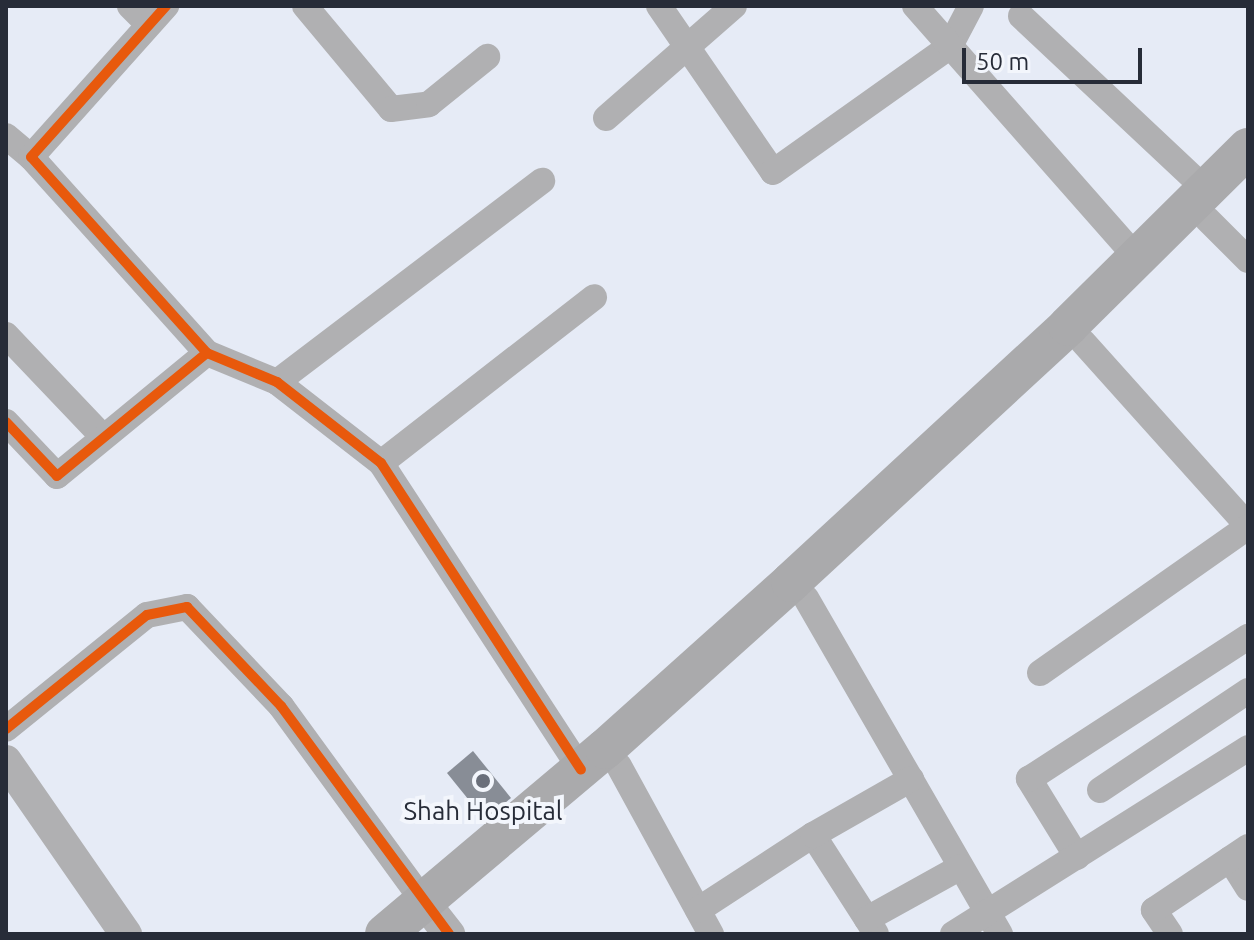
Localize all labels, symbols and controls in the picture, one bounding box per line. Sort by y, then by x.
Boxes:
scale bar [966,32,1146,82]
text: 50 m [976,48,1029,75]
marker: Shah Hospital [472,770,494,792]
place label: Shah Hospital [403,795,563,827]

